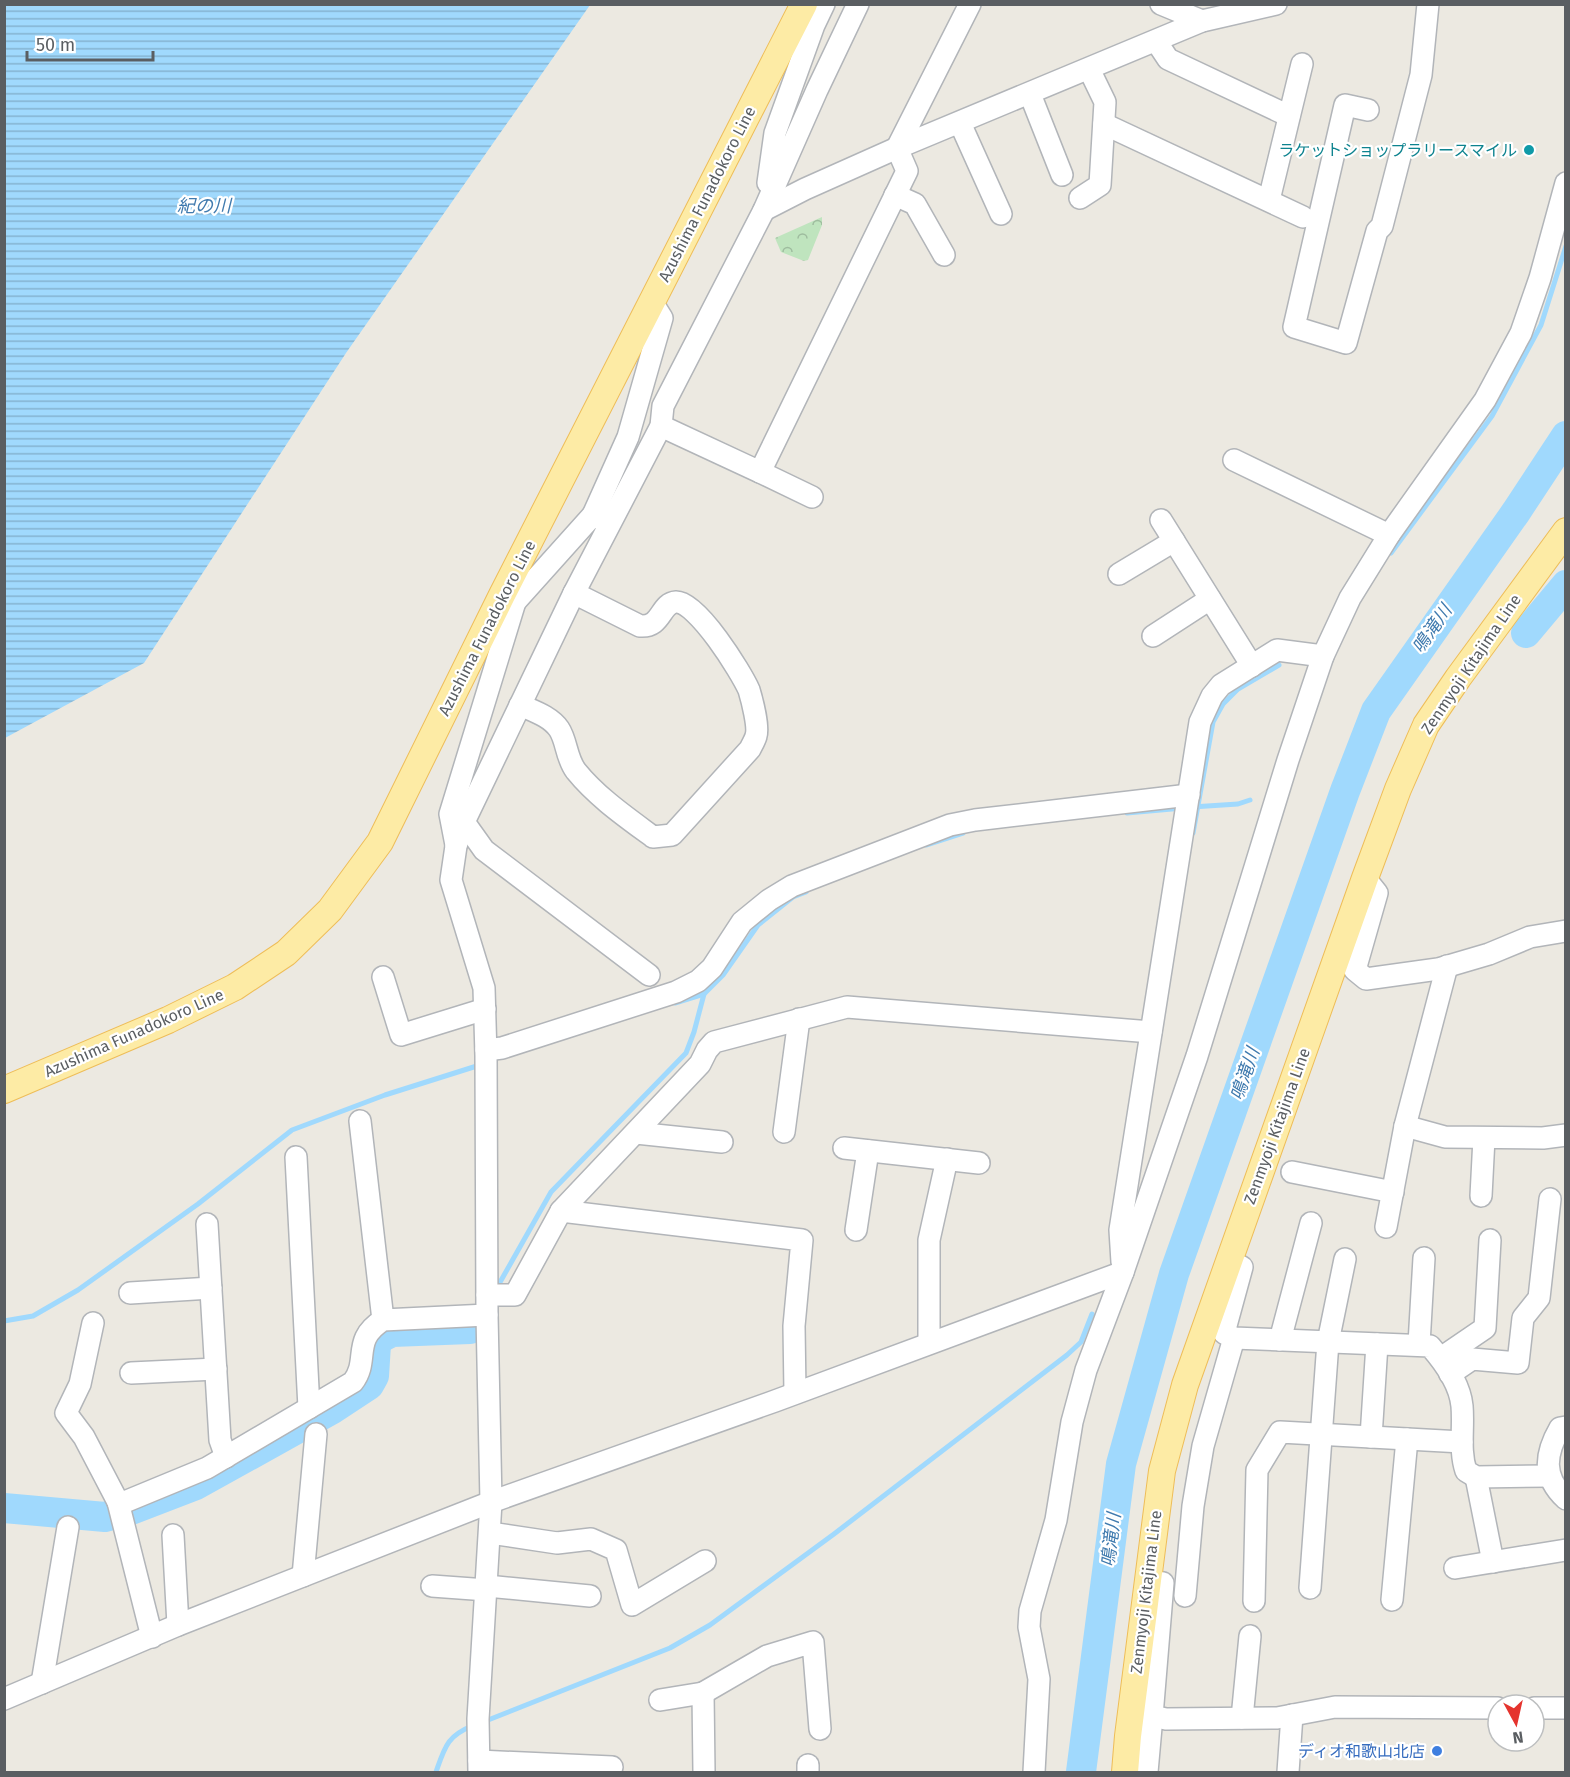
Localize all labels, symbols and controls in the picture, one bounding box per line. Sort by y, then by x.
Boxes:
scale bar [27,24,153,62]
text: 50 m [36,34,75,56]
street label: Azushima Funadokoro Line [654,103,760,285]
place label: ラケットショップラリースマイル [1278,141,1517,160]
marker: ラケットショップラリースマイル [1522,143,1536,157]
water label: 紀の川 [177,195,233,217]
street label: Azushima Funadokoro Line [434,537,540,719]
street label: Zenmyoji Kitajima Line [1417,591,1525,737]
water label: 鳴滝川 [1408,599,1458,657]
street label: Azushima Funadokoro Line [41,985,227,1081]
water label: 鳴滝川 [1226,1043,1265,1103]
street label: Zenmyoji Kitajima Line [1240,1045,1314,1207]
street label: Zenmyoji Kitajima Line [1127,1509,1165,1675]
water label: 鳴滝川 [1097,1510,1125,1568]
north arrow [1486,1693,1546,1753]
text: N [1511,1727,1525,1748]
place label: ディオ和歌山北店 [1298,1742,1425,1761]
marker: ディオ和歌山北店 [1430,1744,1444,1758]

